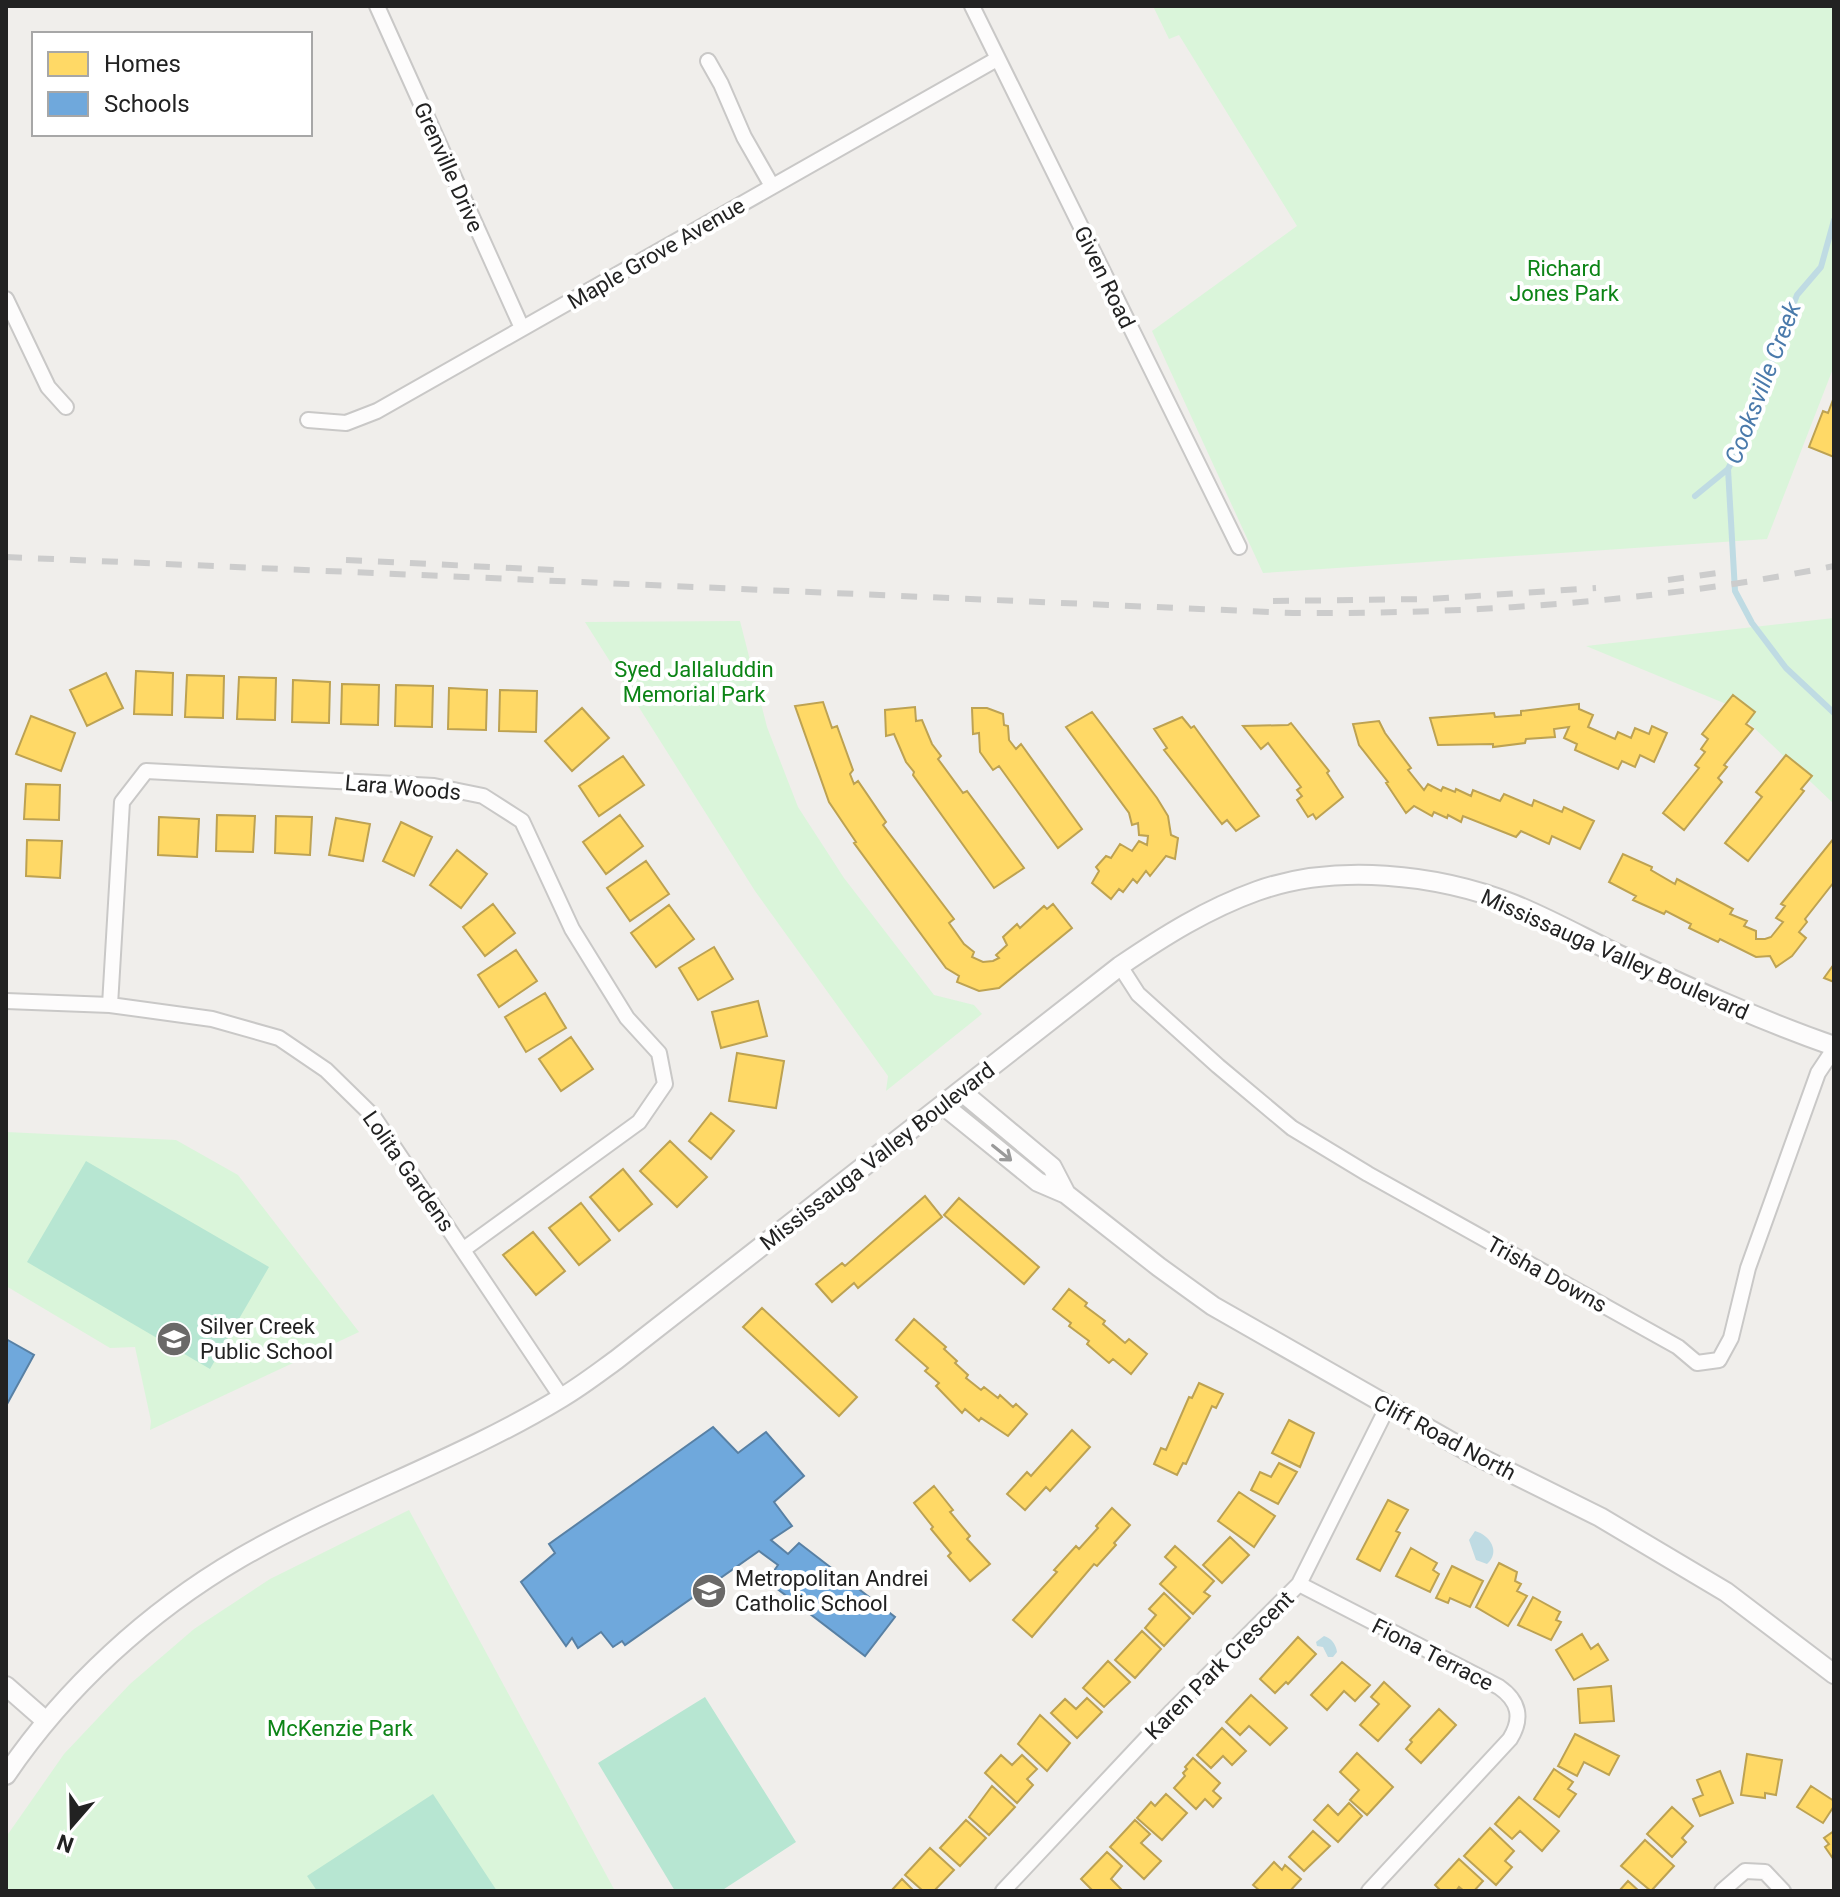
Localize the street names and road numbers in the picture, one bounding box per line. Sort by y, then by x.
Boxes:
street label: Grenville Drive [409,98,488,236]
street label: Maple Grove Avenue [563,193,749,314]
street label: Given Road [1069,222,1140,332]
street label: Lara Woods [344,770,462,805]
street label: Mississauga Valley Boulevard [1477,884,1752,1025]
street label: Mississauga Valley Boulevard [755,1057,999,1256]
street label: Lolita Gardens [358,1106,459,1236]
street label: Trisha Downs [1483,1231,1611,1318]
street label: Cliff Road North [1369,1389,1520,1485]
street label: Karen Park Crescent [1140,1586,1299,1745]
street label: Fiona Terrace [1368,1613,1498,1696]

